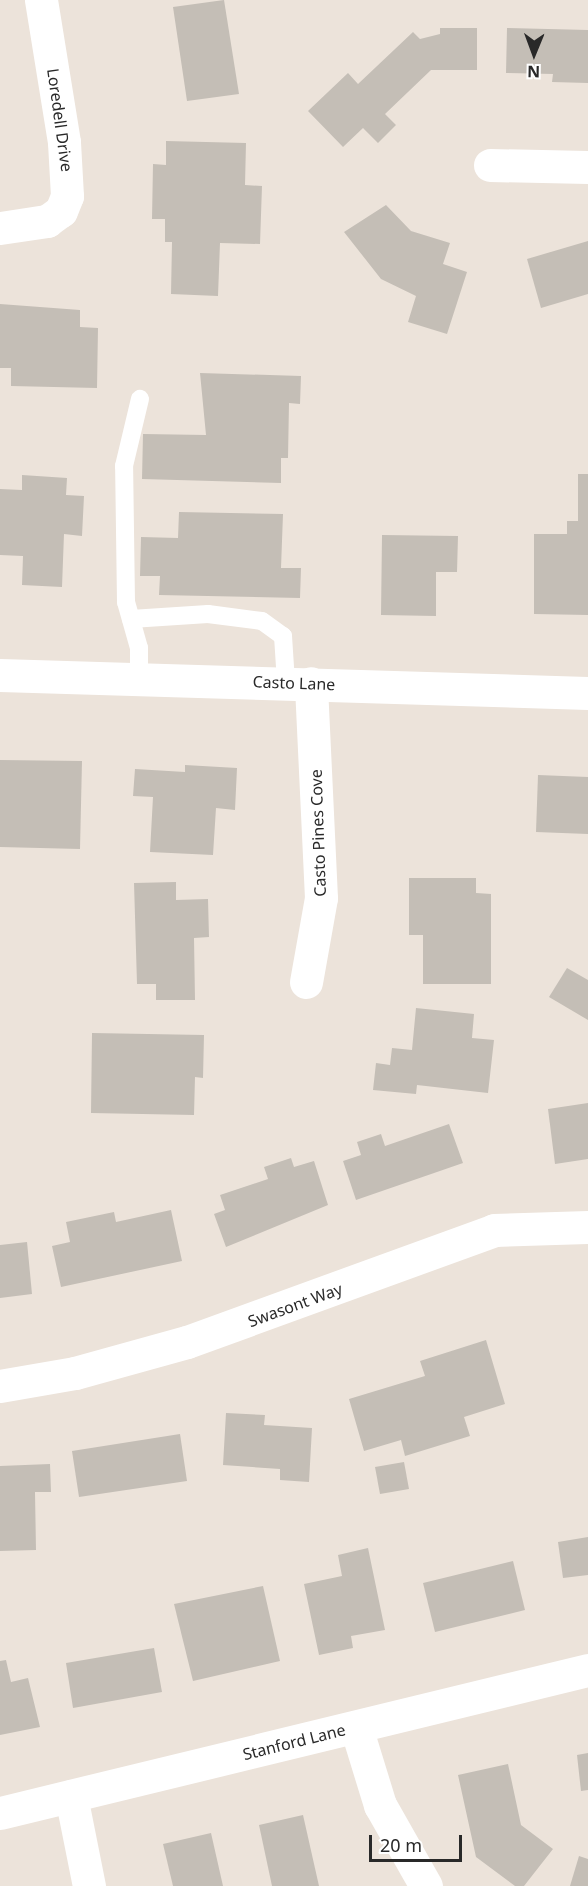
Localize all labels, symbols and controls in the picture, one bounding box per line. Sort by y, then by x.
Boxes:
north arrow [504,24,564,84]
text: N [527,61,540,83]
street label: Loredell Drive [43,67,77,173]
street label: Casto Lane [252,672,336,694]
street label: Casto Pines Cove [306,769,330,897]
street label: Swasont Way [245,1279,345,1331]
street label: Stanford Lane [241,1720,347,1764]
scale bar [372,1823,465,1861]
text: 20 m [380,1833,422,1857]

